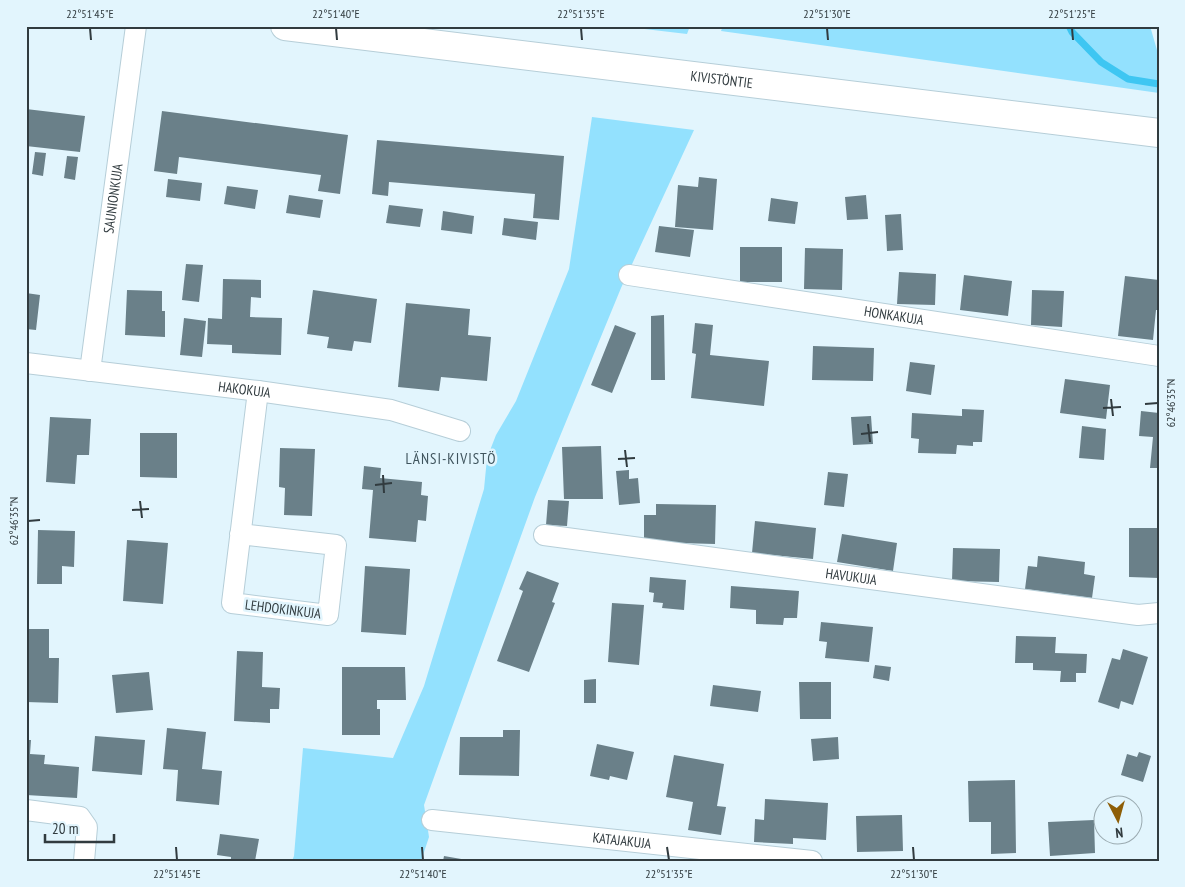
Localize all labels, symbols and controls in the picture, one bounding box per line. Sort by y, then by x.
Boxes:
text: 22°51'45"E [66,6,114,21]
text: 22°51'40"E [312,6,360,21]
text: 22°51'35"E [557,6,605,21]
text: 22°51'30"E [803,6,851,21]
text: 22°51'25"E [1048,6,1096,21]
street label: KIVISTÖNTIE [690,67,754,92]
street label: SAUNIONKUJA [99,162,127,234]
street label: HONKAKUJA [863,302,925,329]
street label: HAKOKUJA [217,377,272,402]
text: 62°46'35"N [1163,379,1178,427]
district label: LÄNSI-KIVISTÖ [406,449,496,468]
text: 62°46'35"N [6,497,21,545]
street label: HAVUKUJA [824,564,878,589]
street label: LEHDOKINKUJA [244,595,322,623]
north arrow [1092,794,1142,844]
scale bar [45,812,114,844]
text: 20 m [52,819,78,838]
text: N [1115,824,1124,842]
street label: KATAJAKUJA [592,828,652,853]
text: 22°51'45"E [153,866,201,881]
text: 22°51'40"E [399,866,447,881]
text: 22°51'35"E [645,866,693,881]
text: 22°51'30"E [890,866,938,881]

